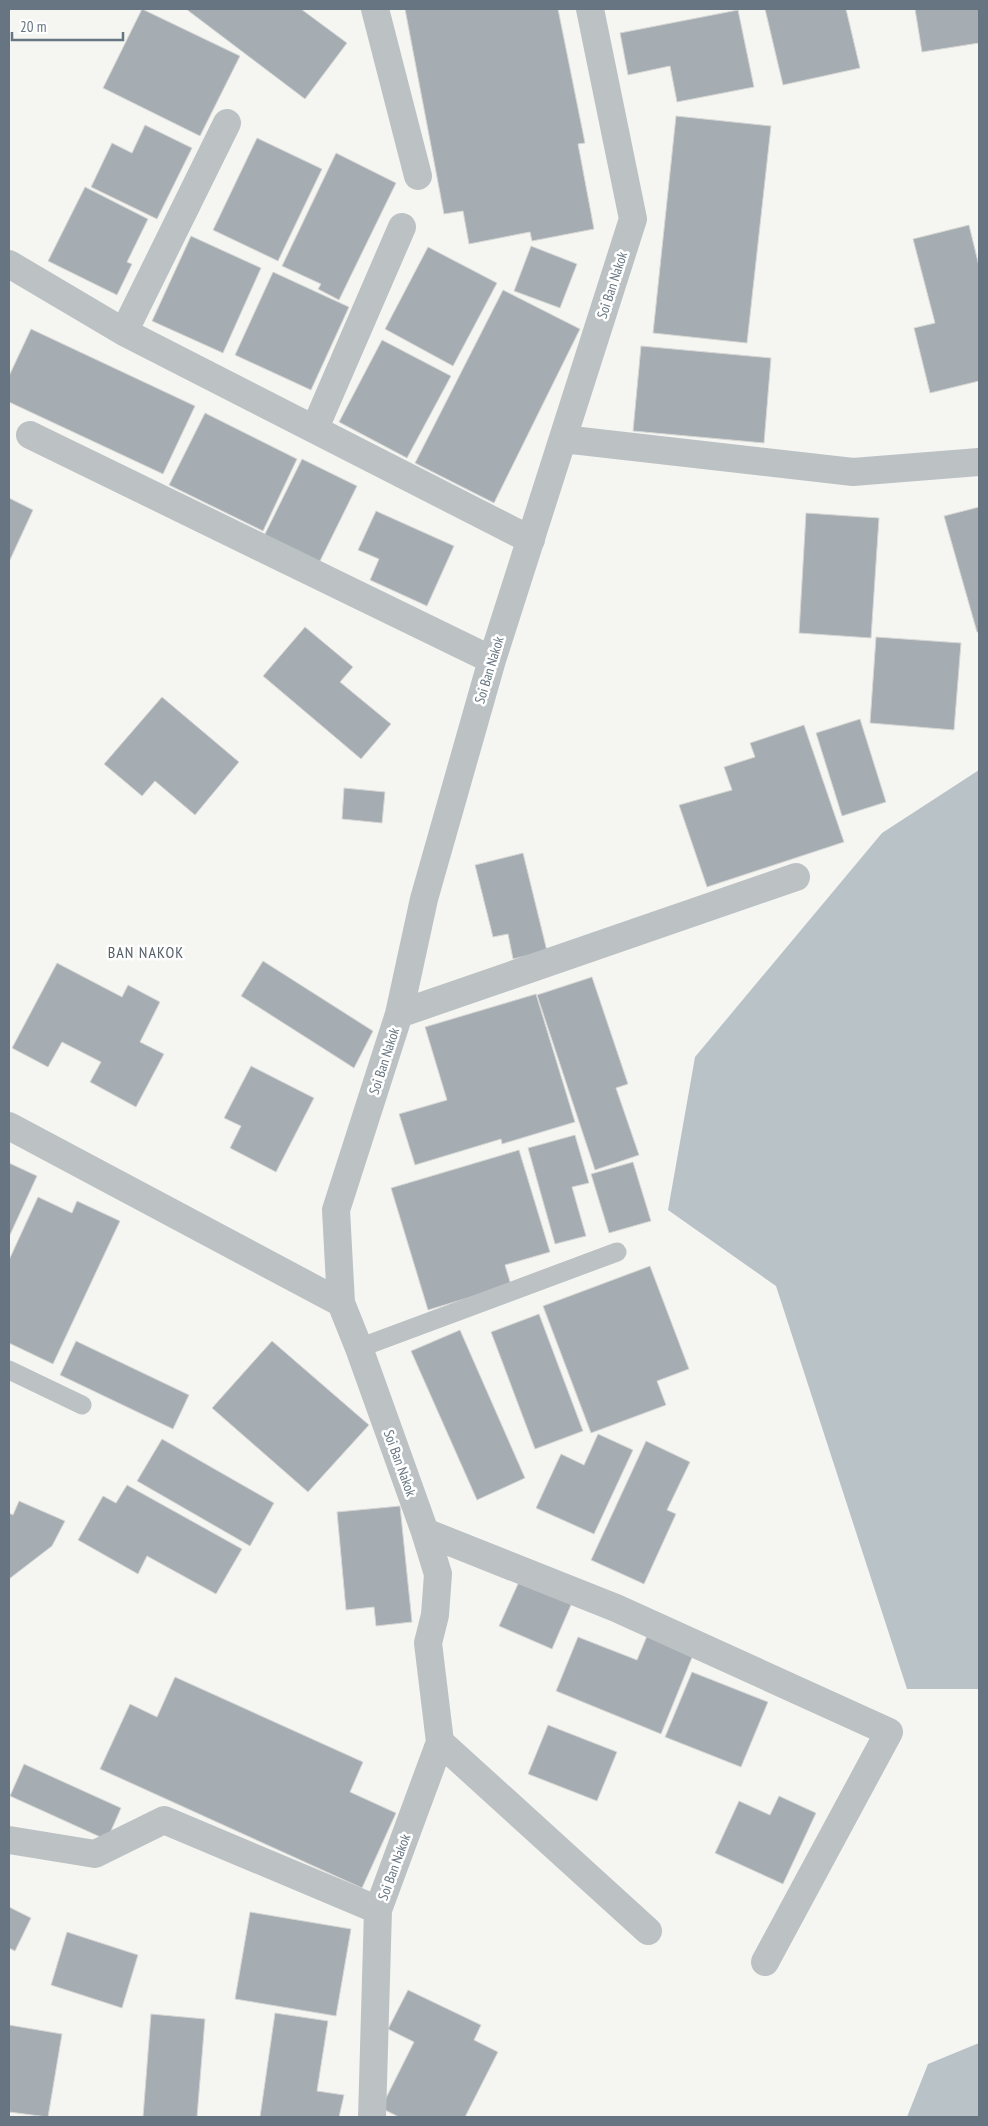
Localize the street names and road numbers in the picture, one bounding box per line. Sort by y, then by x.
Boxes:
street label: Soi Ban Nakok [593,249,631,321]
street label: Soi Ban Nakok [470,634,508,706]
street label: Soi Ban Nakok [365,1025,403,1097]
street label: Soi Ban Nakok [380,1427,420,1499]
street label: Soi Ban Nakok [374,1831,414,1903]

